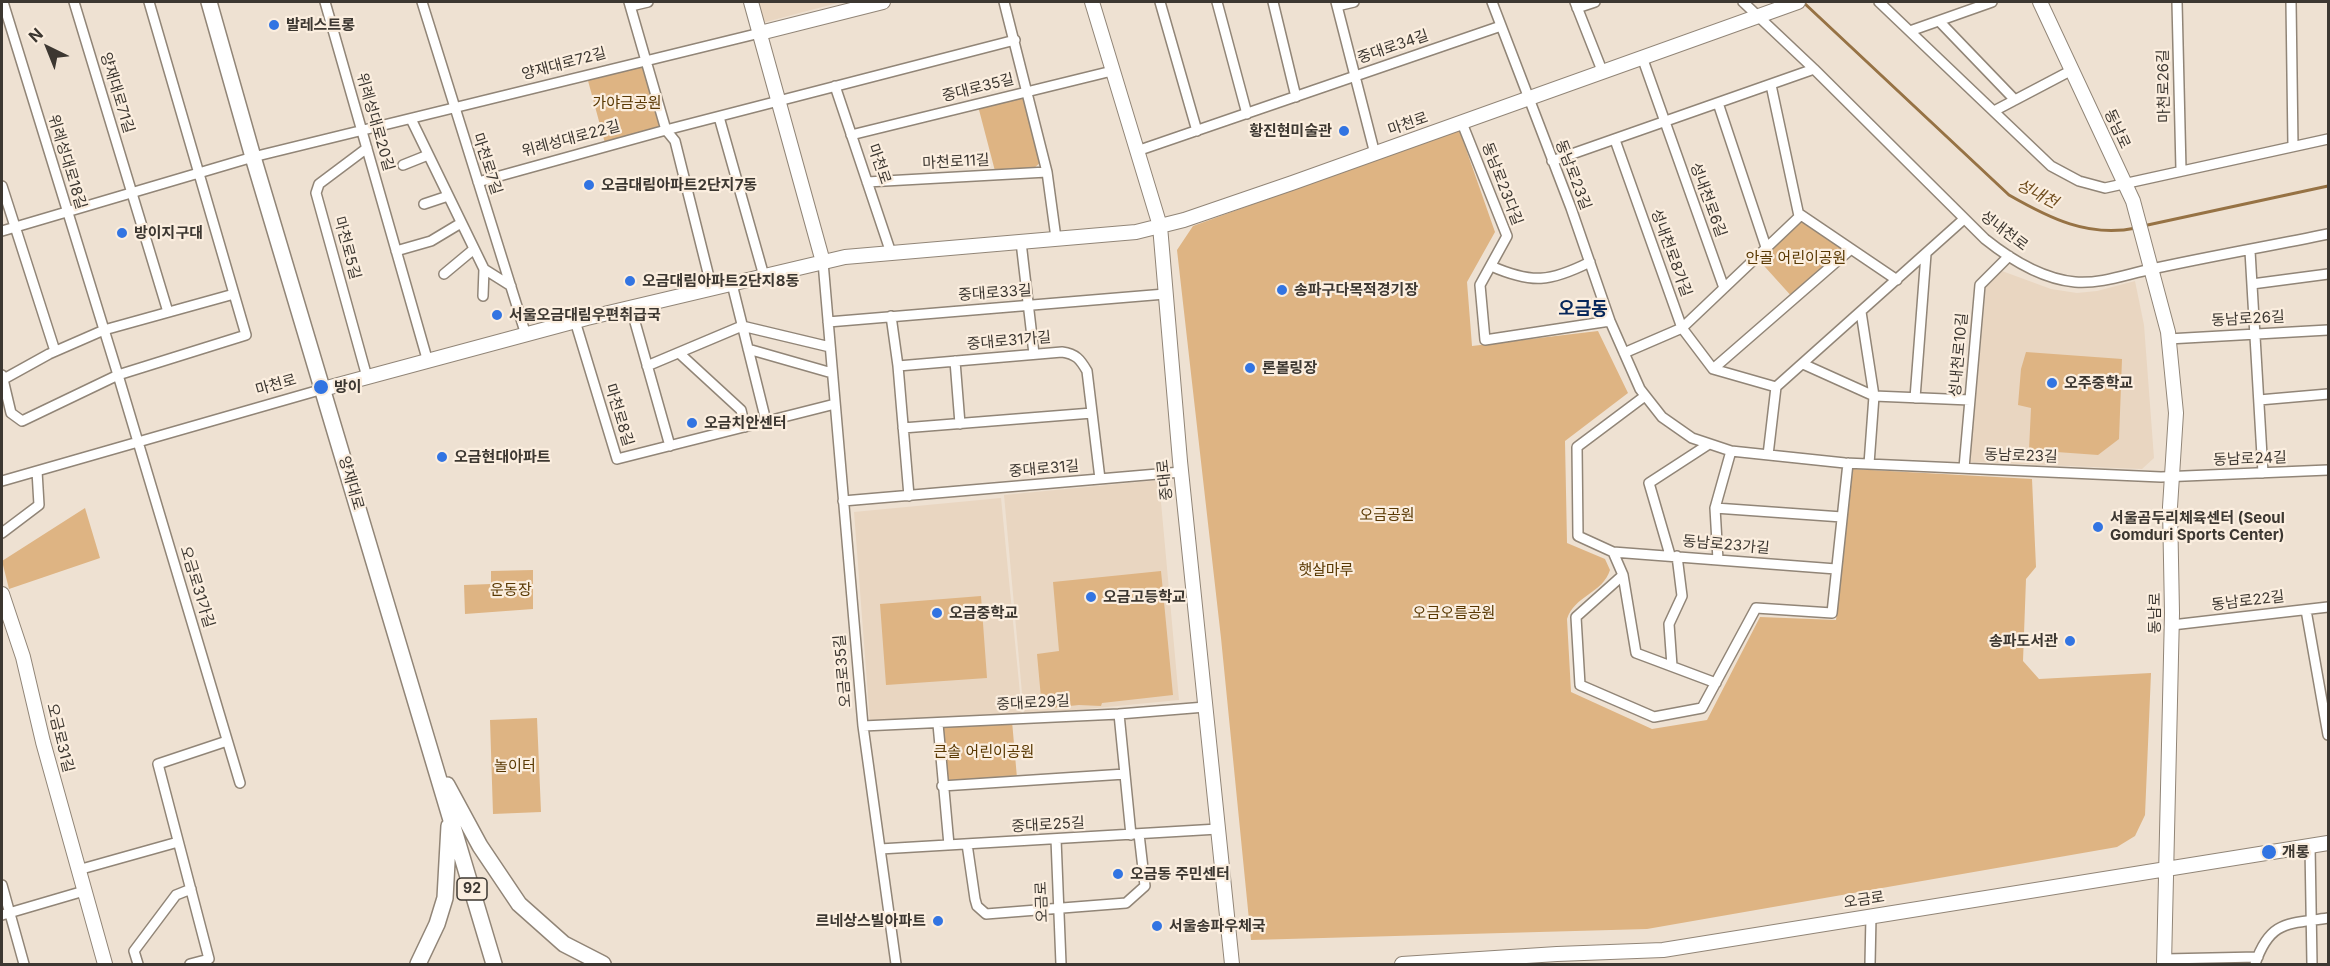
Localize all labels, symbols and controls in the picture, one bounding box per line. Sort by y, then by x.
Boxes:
place label: 발레스트롱 [286,16,355,34]
north arrow [18,18,78,78]
marker: 발레스트롱 [267,18,281,32]
text: N [24,23,47,46]
street label: 중대로34길 [1355,26,1431,68]
street label: 양재대로72길 [520,44,608,84]
street label: 마천로26길 [2154,49,2174,123]
street label: 양재대로71길 [96,50,138,136]
street label: 중대로35길 [940,70,1016,106]
street label: 위례성대로20길 [352,71,398,173]
park label: 가야금공원 [593,94,661,112]
street label: 동남로 [2100,106,2134,152]
street label: 마천로 [1385,109,1431,139]
street label: 위례성대로18길 [44,112,90,212]
street label: 위례성대로22길 [520,117,622,161]
place label: 황진현미술관 [1249,122,1332,140]
marker: 황진현미술관 [1337,124,1351,138]
street label: 마천로7길 [469,131,505,197]
street label: 동남로23길 [1551,137,1595,213]
street label: 동남로23다길 [1478,140,1526,228]
street label: 마천로 [864,141,894,187]
street label: 마천로11길 [922,151,990,173]
street label: 성내천로6길 [1686,160,1730,240]
water label: 성내천 [2013,175,2061,213]
place label: 오금대림아파트2단지7동 [601,176,757,194]
marker: 오금대림아파트2단지7동 [582,178,596,192]
street label: 성내천로8가길 [1647,207,1695,299]
street label: 성내천로 [1977,207,2031,255]
street label: 마천로5길 [330,215,364,281]
place label: 방이지구대 [134,224,203,242]
marker: 방이지구대 [115,226,129,240]
park label: 안골 어린이공원 [1746,249,1846,267]
place label: 오금대림아파트2단지8동 [642,272,799,290]
marker: 오금대림아파트2단지8동 [623,274,637,288]
street label: 중대로33길 [958,281,1032,305]
place label: 송파구다목적경기장 [1294,281,1418,299]
marker: 송파구다목적경기장 [1275,283,1289,297]
district label: 오금동 [1558,299,1608,321]
place label: 서울오금대림우편취급국 [509,306,661,324]
marker: 서울오금대림우편취급국 [490,308,504,322]
street label: 동남로26길 [2211,308,2285,330]
street label: 성내천로10길 [1946,312,1972,398]
street label: 중대로31가길 [966,328,1052,354]
place label: 론볼링장 [1262,359,1317,377]
marker: 론볼링장 [1243,361,1257,375]
street label: 마천로 [254,371,298,399]
place label: 오주중학교 [2064,374,2133,392]
marker: 오주중학교 [2045,376,2059,390]
marker: 방이 [312,378,330,396]
place label: 방이 [334,378,362,396]
street label: 마천로8길 [601,382,637,448]
place label: 오금치안센터 [704,414,787,432]
marker: 오금치안센터 [685,416,699,430]
street label: 동남로23길 [1984,446,2058,466]
place label: 오금현대아파트 [454,448,551,466]
street label: 동남로24길 [2213,449,2287,469]
marker: 오금현대아파트 [435,450,449,464]
street label: 양재대로 [335,454,367,512]
street label: 중대로31길 [1008,457,1080,481]
street label: 중대로 [1154,458,1176,502]
park label: 오금공원 [1359,506,1415,524]
place label: 서울곰두리체육센터 (Seoul Gomduri Sports Center) [2110,509,2285,544]
marker: 서울곰두리체육센터 (Seoul Gomduri Sports Center) [2091,520,2105,534]
street label: 동남로23가길 [1682,532,1770,558]
street label: 오금로31가길 [176,544,218,630]
park label: 햇살마루 [1298,561,1354,579]
park label: 운동장 [490,581,532,599]
place label: 오금고등학교 [1103,588,1186,606]
street label: 동남로22길 [2210,588,2286,614]
marker: 오금고등학교 [1084,590,1098,604]
street label: 동남로 [2146,592,2164,634]
place label: 오금중학교 [949,604,1018,622]
park label: 오금오름공원 [1413,604,1495,622]
marker: 오금중학교 [930,606,944,620]
place label: 송파도서관 [1989,632,2058,650]
street label: 오금로35길 [831,634,855,708]
marker: 송파도서관 [2063,634,2077,648]
street label: 중대로29길 [996,692,1070,714]
street label: 오금로31길 [43,702,77,774]
park label: 큰솔 어린이공원 [934,743,1034,761]
park label: 놀이터 [494,757,536,775]
street label: 중대로25길 [1011,814,1085,836]
marker: 개롱 [2260,843,2278,861]
place label: 개롱 [2282,843,2310,861]
place label: 오금동 주민센터 [1130,865,1230,883]
marker: 오금동 주민센터 [1111,867,1125,881]
road number: 92 [457,878,487,900]
street label: 오금로 [1032,881,1052,923]
street label: 오금로 [1842,888,1886,912]
place label: 르네상스빌아파트 [816,912,926,930]
marker: 르네상스빌아파트 [931,914,945,928]
place label: 서울송파우체국 [1169,917,1266,935]
marker: 서울송파우체국 [1150,919,1164,933]

